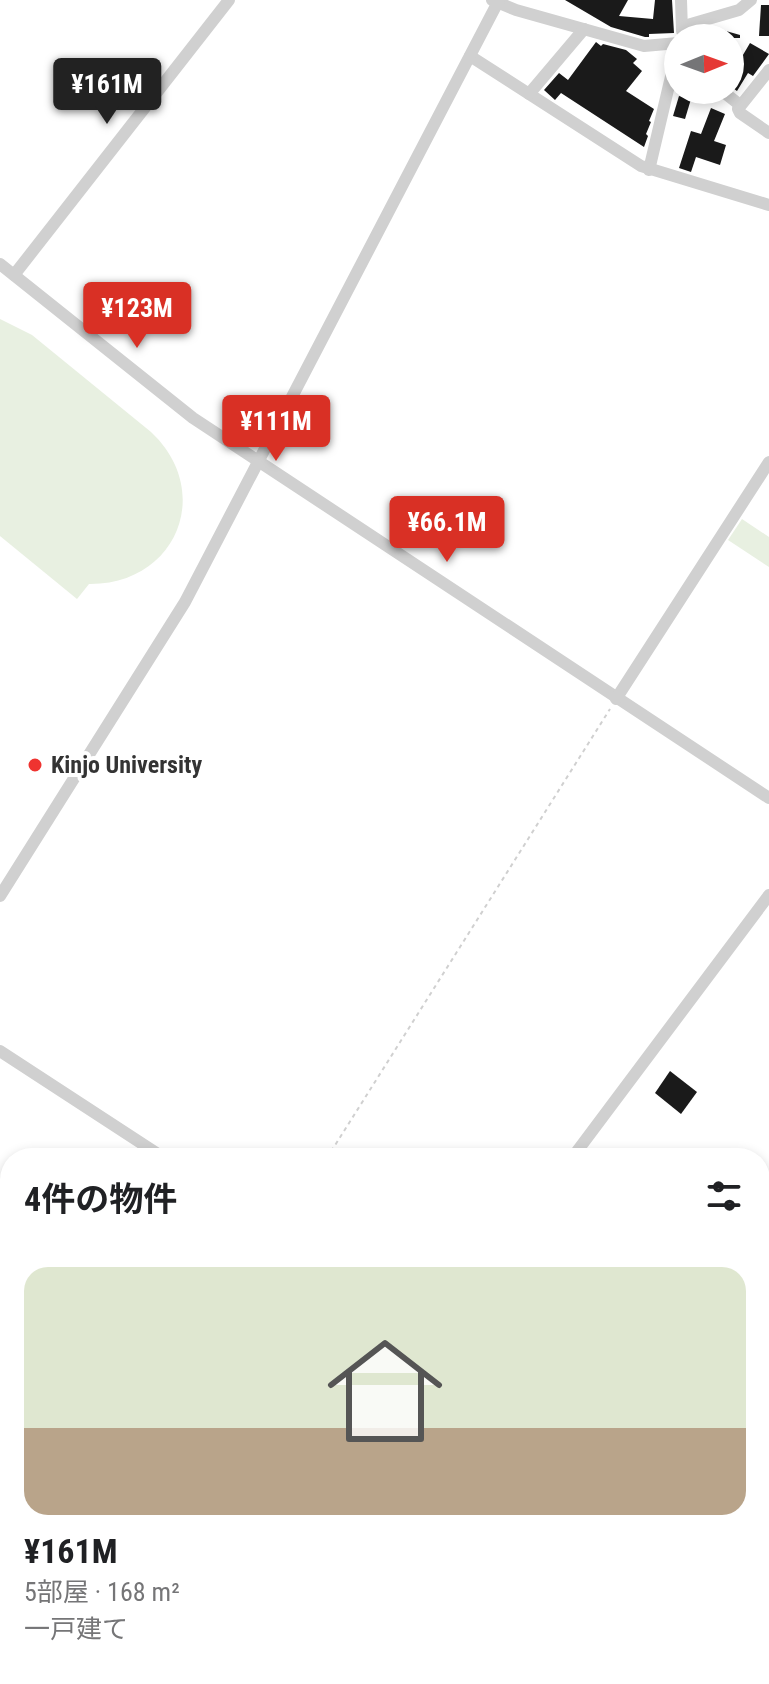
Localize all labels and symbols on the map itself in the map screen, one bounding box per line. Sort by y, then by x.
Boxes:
north arrow [664,24,744,104]
pin: ¥161M [51,58,163,126]
pin: ¥123M [81,282,193,350]
pin: ¥111M [220,395,332,463]
pin: ¥66.1M [382,496,512,564]
place label: Kinjo University [51,751,202,779]
marker: Kinjo University [26,756,44,774]

